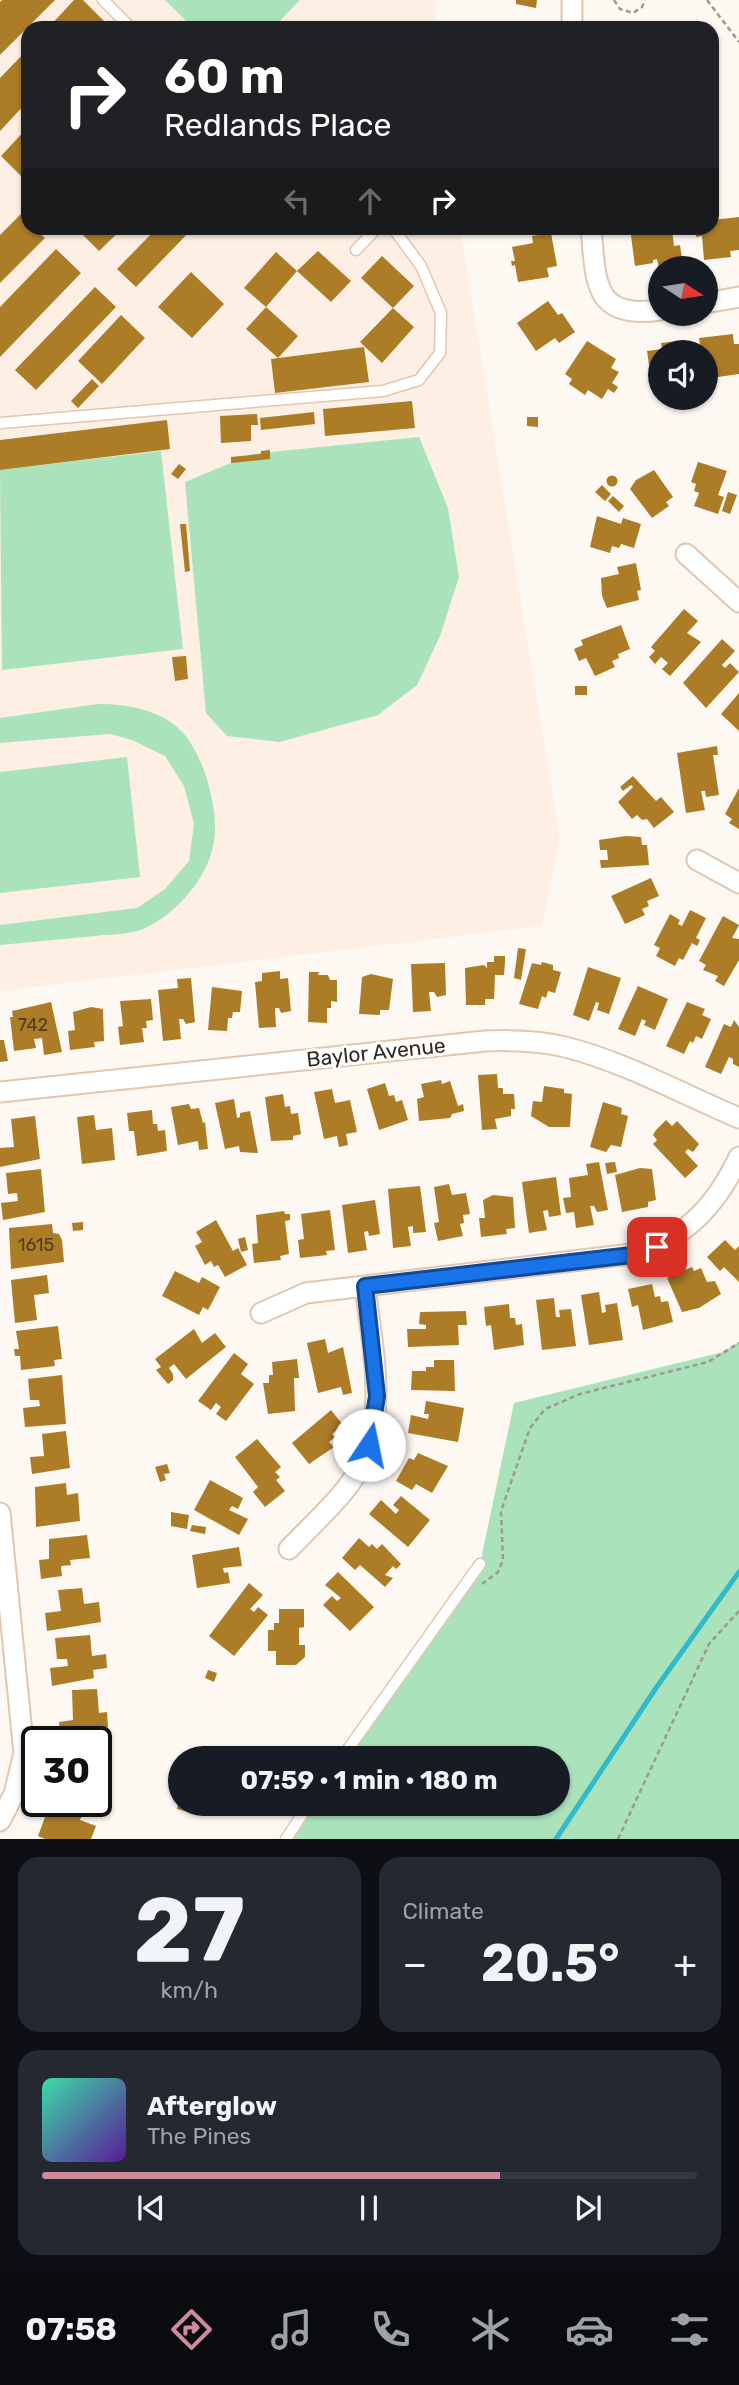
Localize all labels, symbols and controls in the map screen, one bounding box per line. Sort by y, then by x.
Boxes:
text: 60 m [164,47,285,105]
icon: right [49,49,140,140]
text: Redlands Place [164,106,391,144]
icon: left [278,182,316,220]
icon: ahead [351,182,389,220]
icon: right [424,182,462,220]
north arrow [648,256,718,326]
map controls [648,256,718,410]
button: sound [648,340,718,410]
house number: 742 [18,1014,48,1036]
street label: Baylor Avenue [305,1032,447,1072]
pin [627,1217,687,1277]
icon: arrive [638,1228,676,1266]
house number: 1615 [18,1234,54,1256]
position arrow [332,1408,406,1482]
speed limit sign: 30 [21,1726,112,1817]
text: 07:59 · 1 min · 180 m [241,1765,497,1796]
text: 27 [134,1876,245,1984]
text: Climate [403,1897,484,1925]
text: 20.5° [481,1932,620,1994]
text: − [403,1941,427,1987]
text: + [673,1941,697,1987]
text: km/h [161,1976,218,2004]
text: Afterglow [147,2091,277,2122]
text: The Pines [147,2122,251,2150]
icon: previous [132,2189,170,2227]
icon: pause [350,2189,388,2227]
icon: next [569,2189,607,2227]
icon: directions [167,2305,216,2354]
icon: music [267,2305,316,2354]
icon: phone [366,2305,415,2354]
icon: climate [466,2305,515,2354]
icon: car [565,2305,614,2354]
icon: filters [665,2305,714,2354]
text: 07:58 [25,2310,117,2348]

